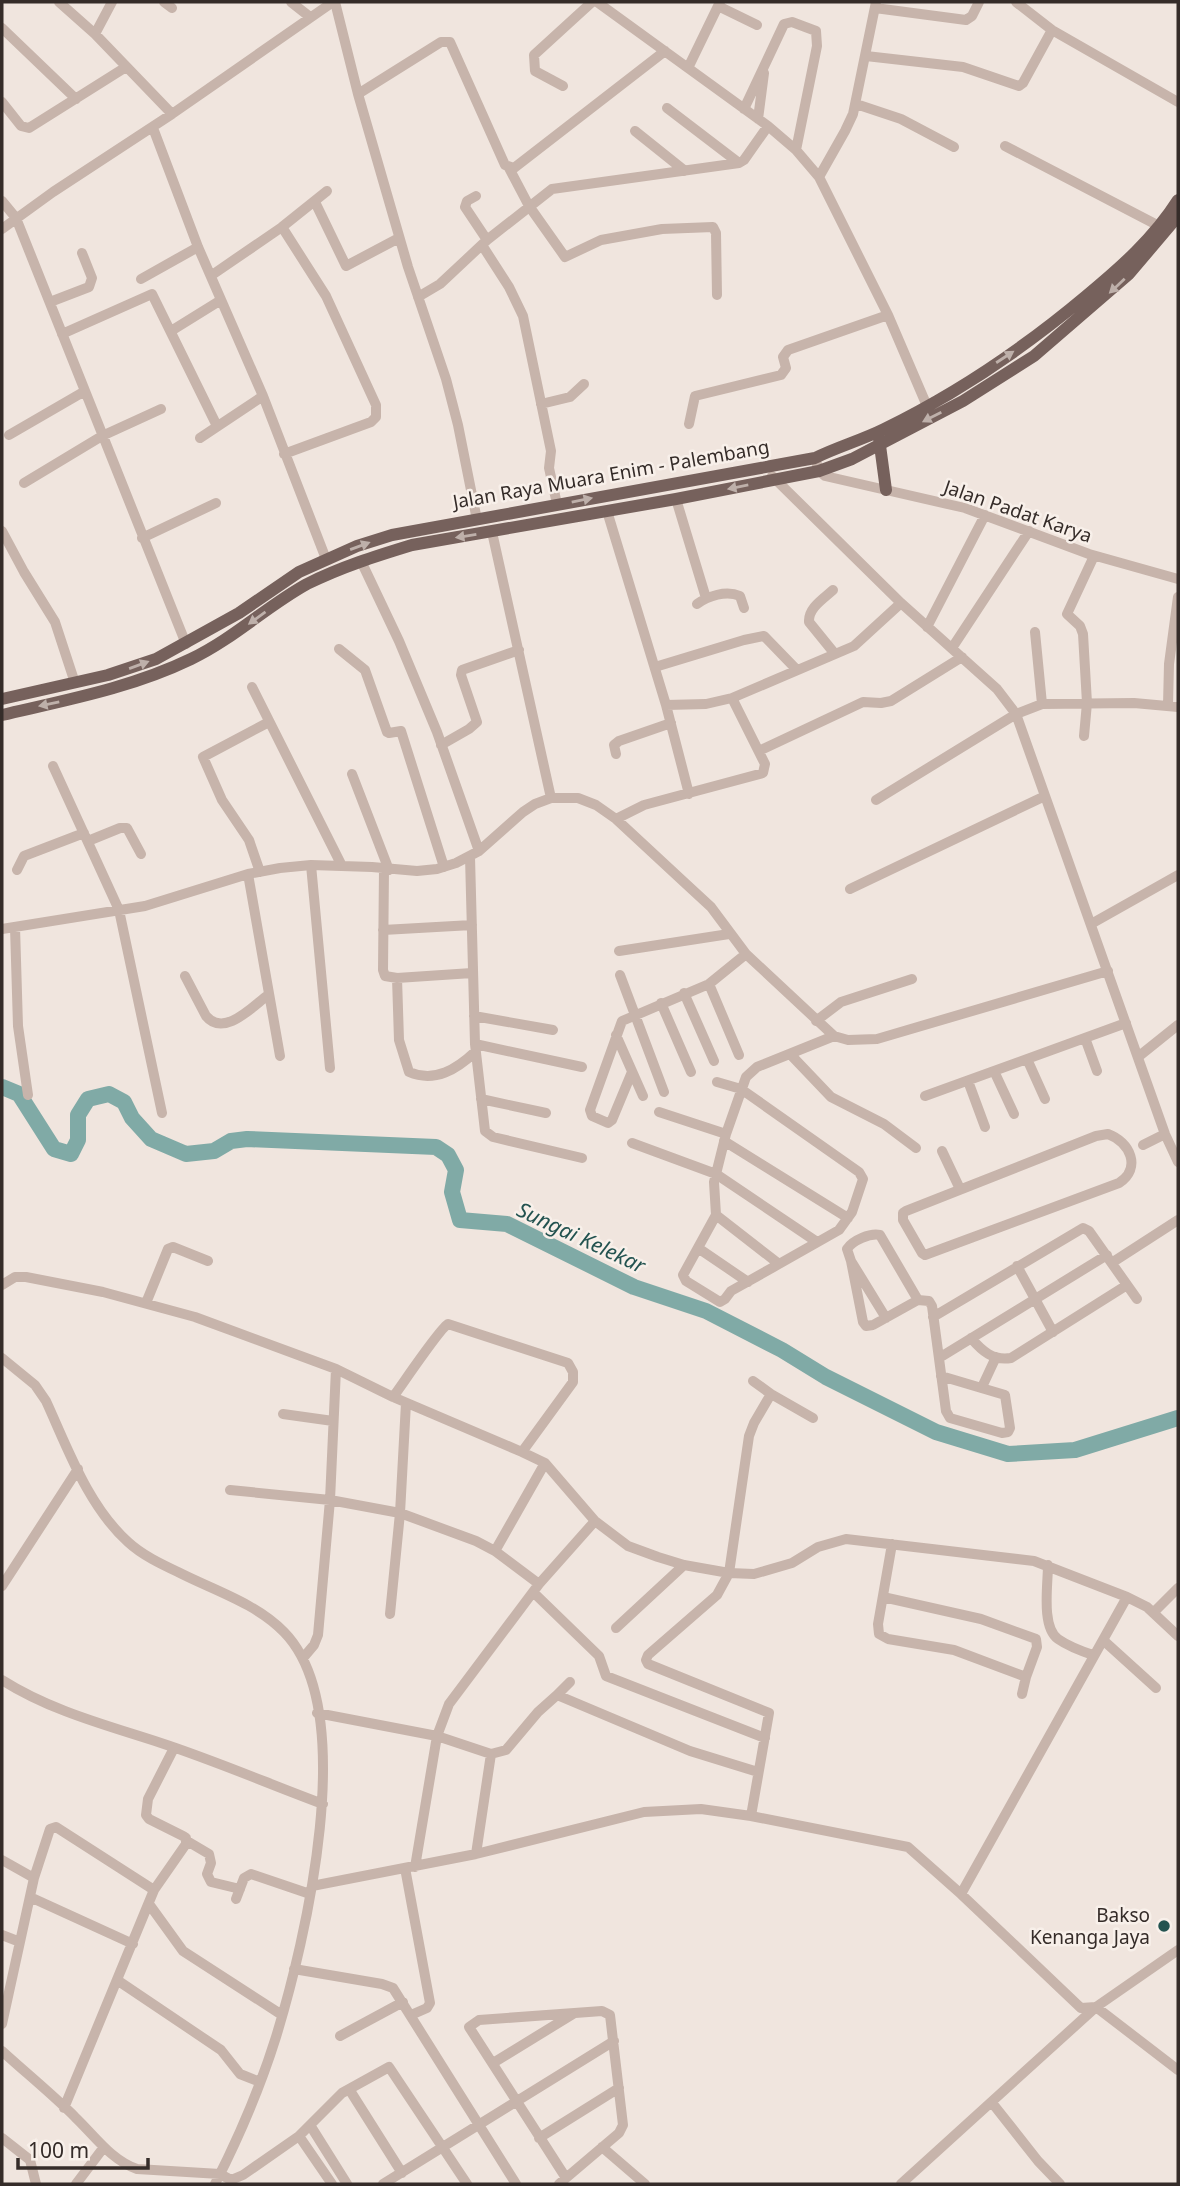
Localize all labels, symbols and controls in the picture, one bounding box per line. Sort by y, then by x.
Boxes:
one-way arrow [1109,277,1126,293]
one-way arrow [996,350,1014,364]
one-way arrow [922,410,942,422]
street label: Jalan Raya Muara Enim - Palembang [449,433,771,515]
street label: Jalan Padat Karya [939,473,1096,549]
one-way arrow [727,482,749,493]
one-way arrow [571,494,593,505]
one-way arrow [455,531,477,542]
one-way arrow [349,540,370,551]
one-way arrow [247,611,266,625]
one-way arrow [129,659,150,670]
one-way arrow [38,699,60,710]
water label: Sungai Kelekar [513,1195,652,1280]
place label: Bakso Kenanga Jaya [1030,1902,1150,1950]
marker: Bakso Kenanga Jaya [1156,1918,1172,1934]
scale bar [18,2126,147,2170]
text: 100 m [28,2136,89,2164]

